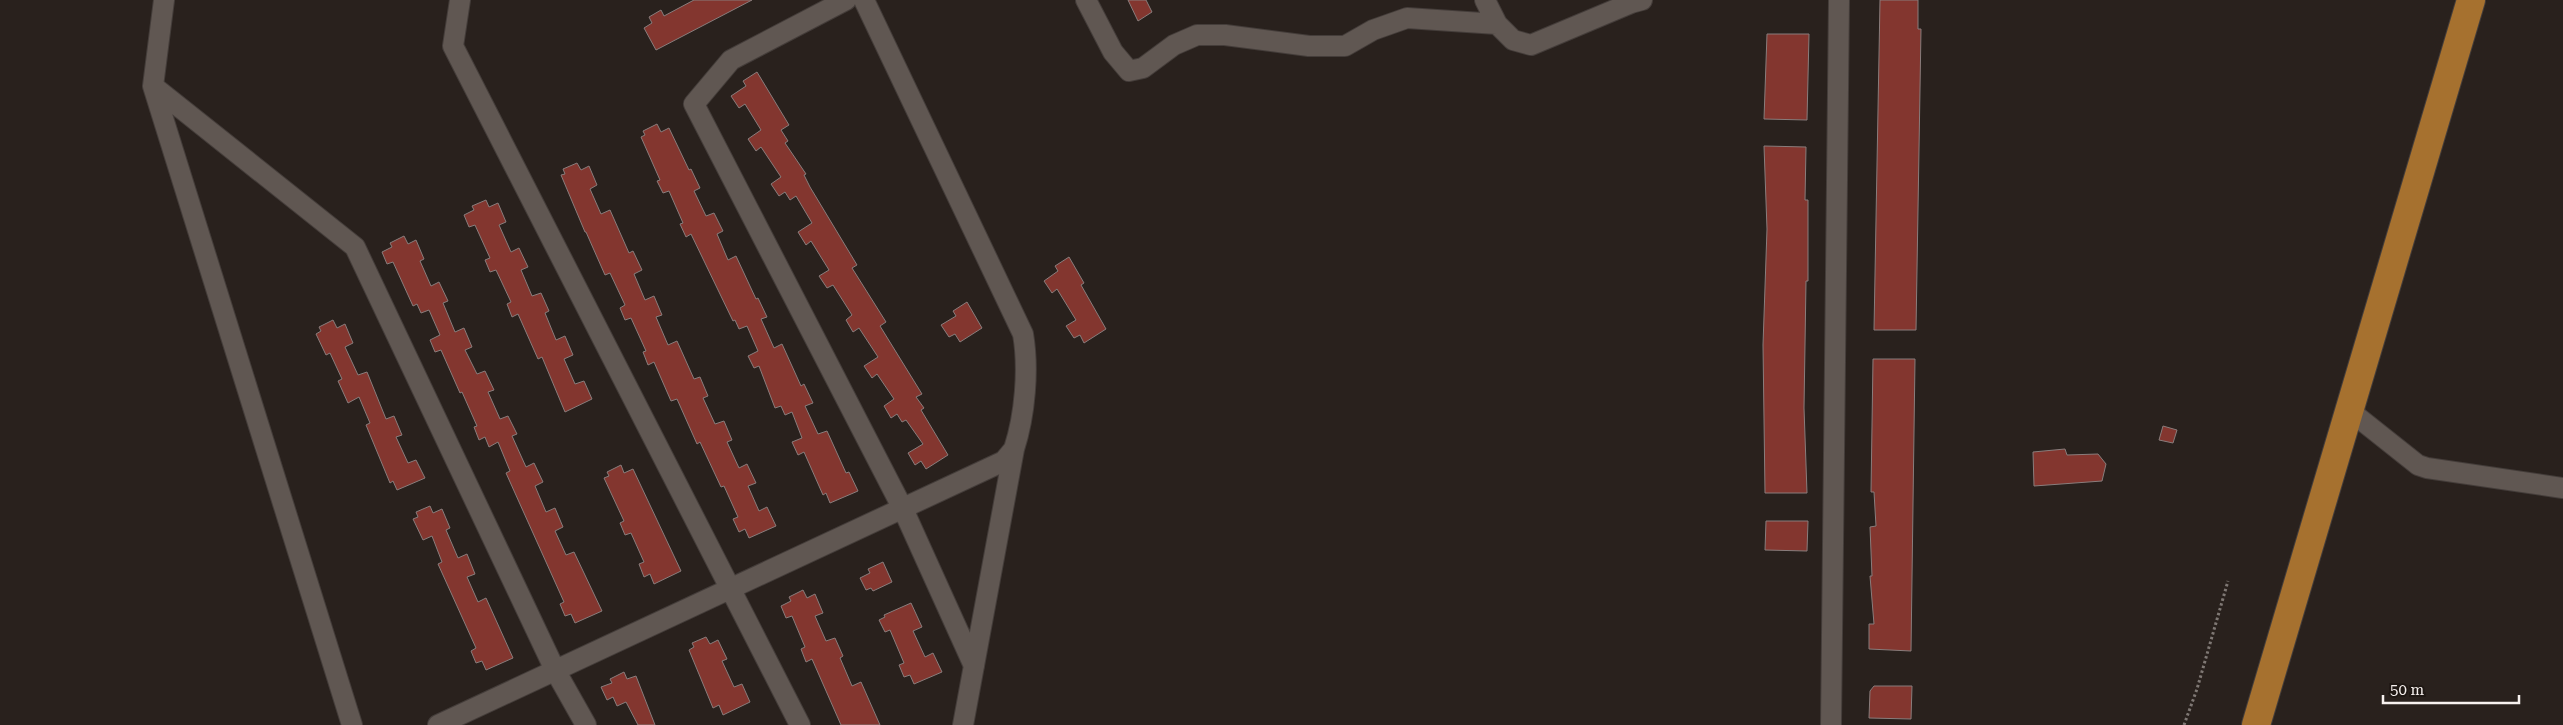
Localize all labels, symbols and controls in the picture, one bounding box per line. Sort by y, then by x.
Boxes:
scale bar [2383,672,2519,704]
text: 50 m [2390,681,2425,699]

